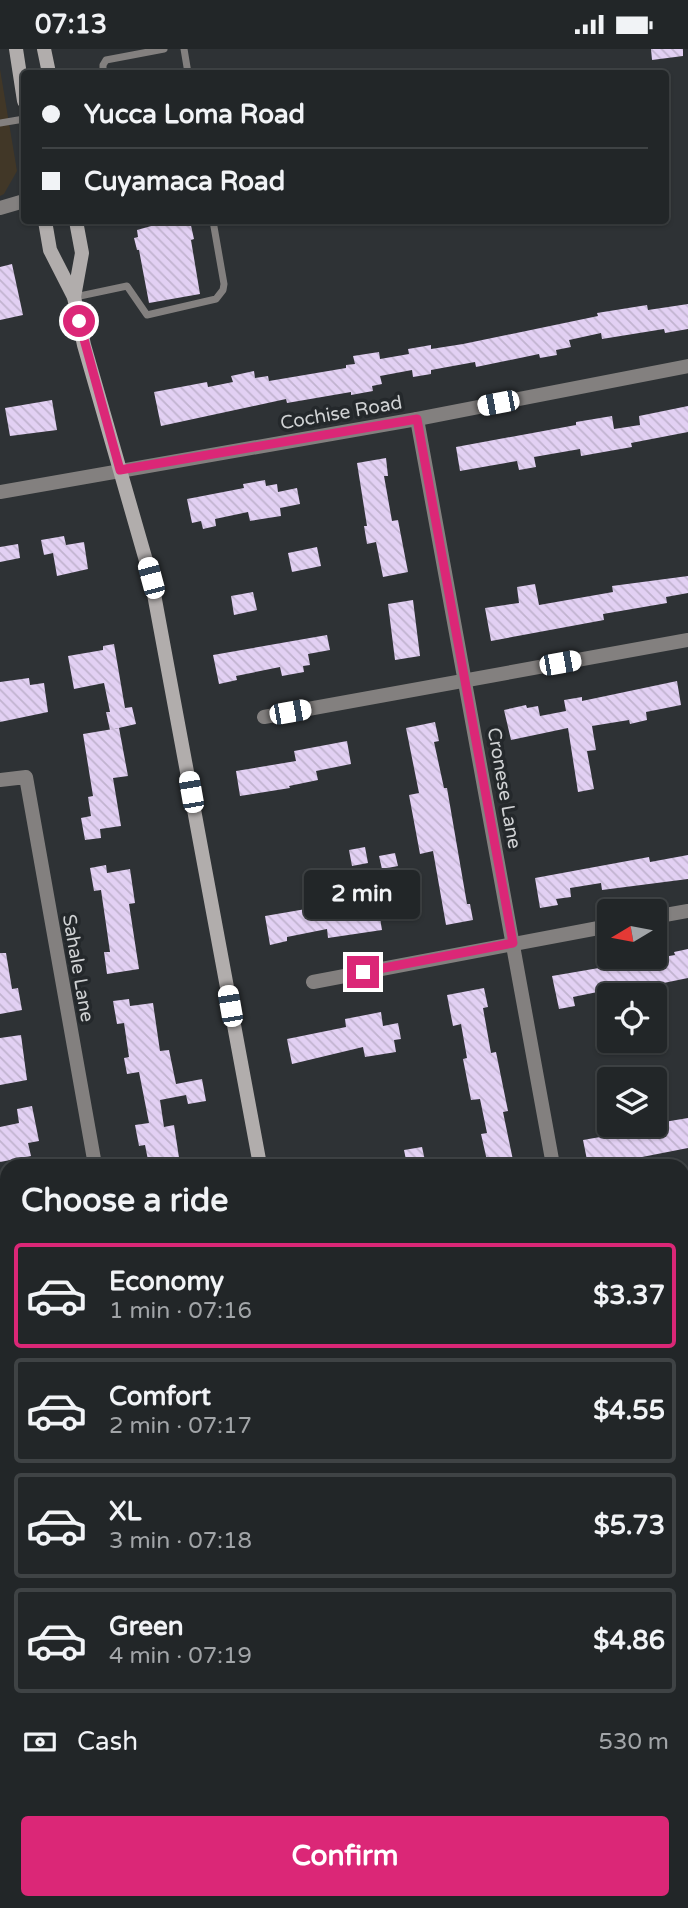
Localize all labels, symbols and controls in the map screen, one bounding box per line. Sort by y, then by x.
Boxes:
text: 07:13 [35,9,107,40]
text: Yucca Loma Road [84,99,305,130]
text: Cuyamaca Road [84,166,285,197]
route start [63,305,95,337]
car [476,389,521,417]
street label: Cochise Road [278,391,404,435]
car [136,555,167,601]
car [538,649,583,677]
car [268,698,313,726]
street label: Cronese Lane [483,726,526,851]
car [178,769,205,815]
callout: 2 min [305,871,421,919]
text: 2 min [331,880,393,908]
north arrow [597,899,667,969]
map controls [597,899,667,1137]
street label: Sahale Lane [58,913,98,1024]
route end [347,956,379,988]
car [217,983,244,1029]
button: locate [597,983,667,1053]
button: layers [597,1067,667,1137]
text: Choose a ride [21,1182,228,1220]
icon: car [25,1264,88,1327]
text: Economy [109,1266,224,1297]
text: $3.37 [593,1280,665,1311]
text: 1 min · 07:16 [109,1297,252,1325]
icon: car [25,1379,88,1442]
text: Comfort [109,1381,211,1412]
text: $4.55 [593,1395,665,1426]
text: 2 min · 07:17 [109,1412,252,1440]
icon: car [25,1494,88,1557]
text: XL [109,1496,141,1527]
text: $5.73 [594,1510,665,1541]
text: 3 min · 07:18 [109,1527,252,1555]
icon: car [25,1609,88,1672]
text: Green [109,1611,184,1642]
text: $4.86 [593,1625,665,1656]
text: 4 min · 07:19 [109,1642,252,1670]
icon: cash [21,1723,59,1761]
text: Cash [77,1726,138,1757]
text: 530 m [599,1728,669,1756]
button: Confirm [21,1816,669,1896]

